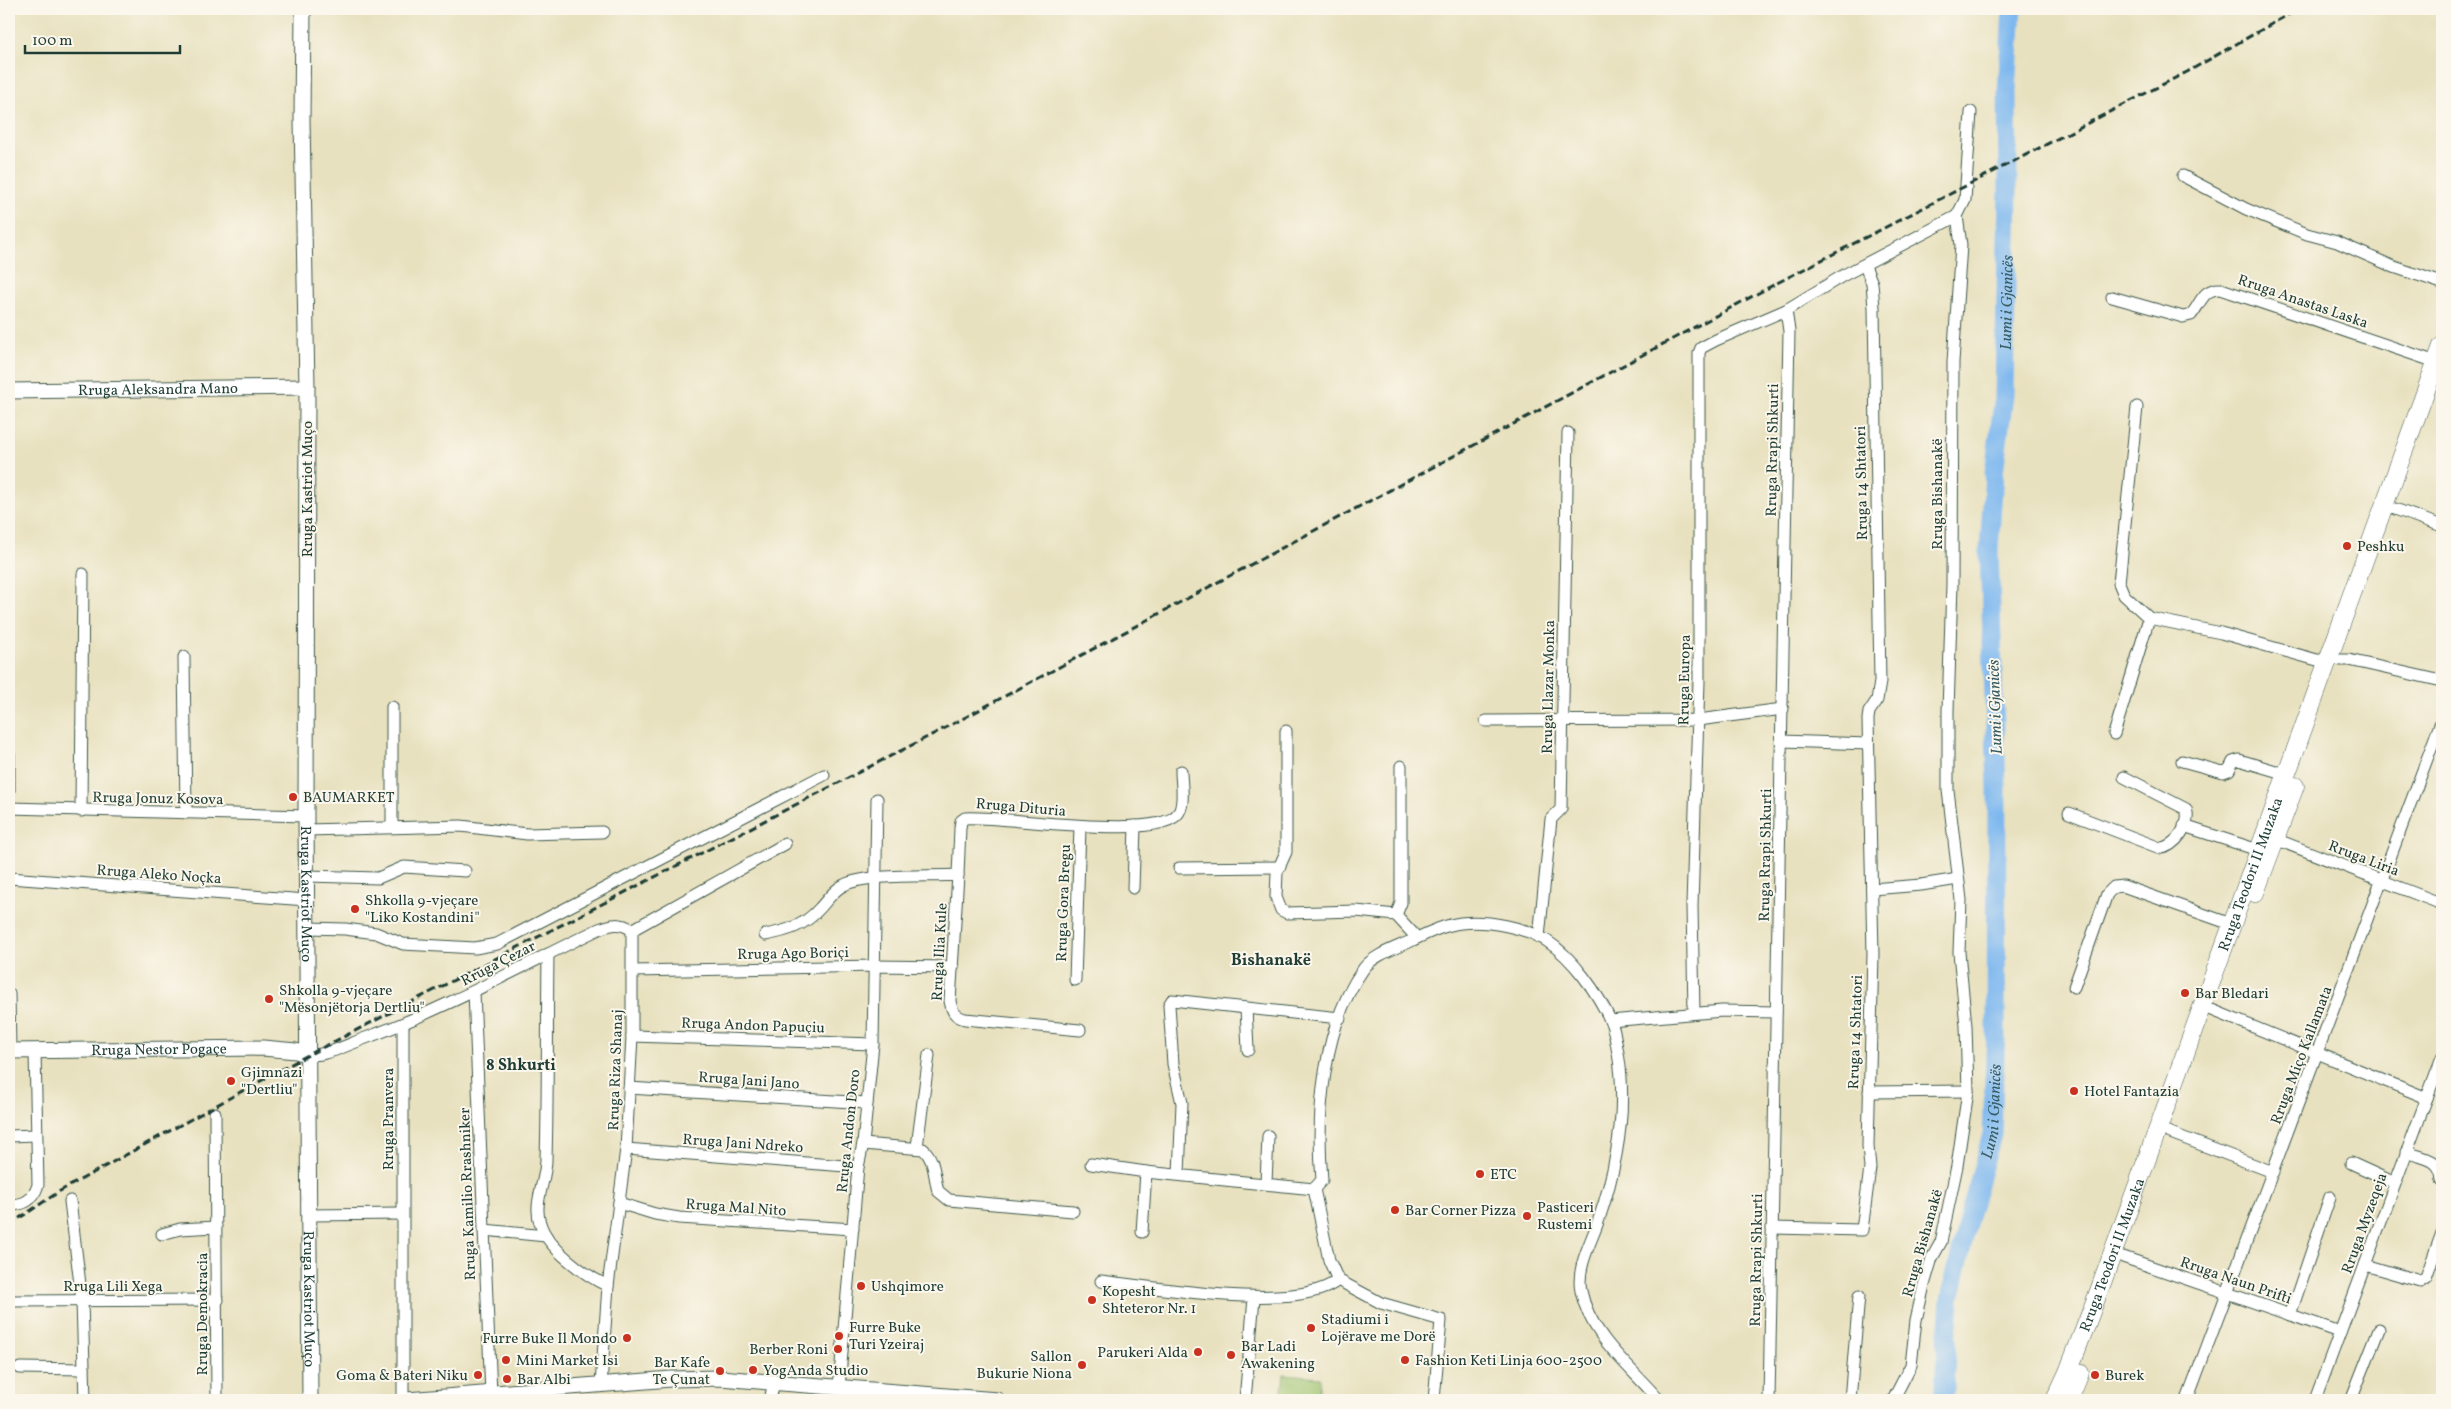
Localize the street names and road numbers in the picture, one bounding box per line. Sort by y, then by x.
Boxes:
street label: Rruga Anastas Laska [2234,270,2371,335]
street label: Rruga Aleksandra Mano [78,379,238,402]
street label: Rruga Rrapi Shkurti [1762,383,1785,517]
street label: Rruga Kastriot Muço [298,421,319,557]
street label: Rruga 14 Shtatori [1851,426,1874,540]
street label: Rruga Bishanakë [1928,438,1949,550]
street label: Rruga Llazar Monka [1538,620,1561,754]
street label: Rruga Europa [1674,634,1697,726]
street label: Rruga Jonuz Kosova [92,788,224,811]
street label: Rruga Rrapi Shkurti [1755,788,1778,922]
street label: Rruga Dituria [975,794,1067,823]
street label: Rruga Teodori II Muzaka [2214,795,2289,955]
street label: Rruga Kastriot Muço [294,826,316,962]
street label: Rruga Liria [2325,836,2402,883]
street label: Rruga Gora Bregu [1052,844,1077,962]
street label: Rruga Aleko Noçka [96,861,222,890]
street label: Rruga Ilia Kule [927,903,954,1002]
street label: Rruga Çezar [458,937,540,992]
street label: Rruga Ago Boriçi [737,943,849,966]
street label: Rruga 14 Shtatori [1844,974,1869,1090]
street label: Rruga Miço Kallamata [2266,983,2338,1128]
street label: Rruga Riza Shanaj [604,1009,629,1131]
street label: Rruga Andon Papuçiu [681,1013,825,1040]
street label: Rruga Nestor Pogaçe [91,1039,227,1062]
street label: Rruga Jani Jano [698,1067,800,1096]
street label: Rruga Pranvera [379,1068,400,1170]
street label: Rruga Andon Doro [833,1068,866,1194]
street label: Rruga Kamilio Rrashniker [455,1107,482,1281]
street label: Rruga Jani Ndreko [682,1130,804,1159]
street label: Rruga Myzeqeja [2337,1170,2393,1277]
street label: Rruga Teodori II Muzaka [2075,1176,2151,1335]
street label: Rruga Bishanakë [1898,1187,1949,1300]
street label: Rruga Rrapi Shkurti [1746,1193,1769,1327]
street label: Rruga Mal Nito [685,1195,787,1222]
street label: Rruga Kastriot Muço [297,1231,319,1367]
street label: Rruga Demokracia [193,1253,214,1375]
street label: Rruga Naun Prifti [2177,1253,2294,1310]
street label: Rruga Lili Xega [63,1277,163,1298]

